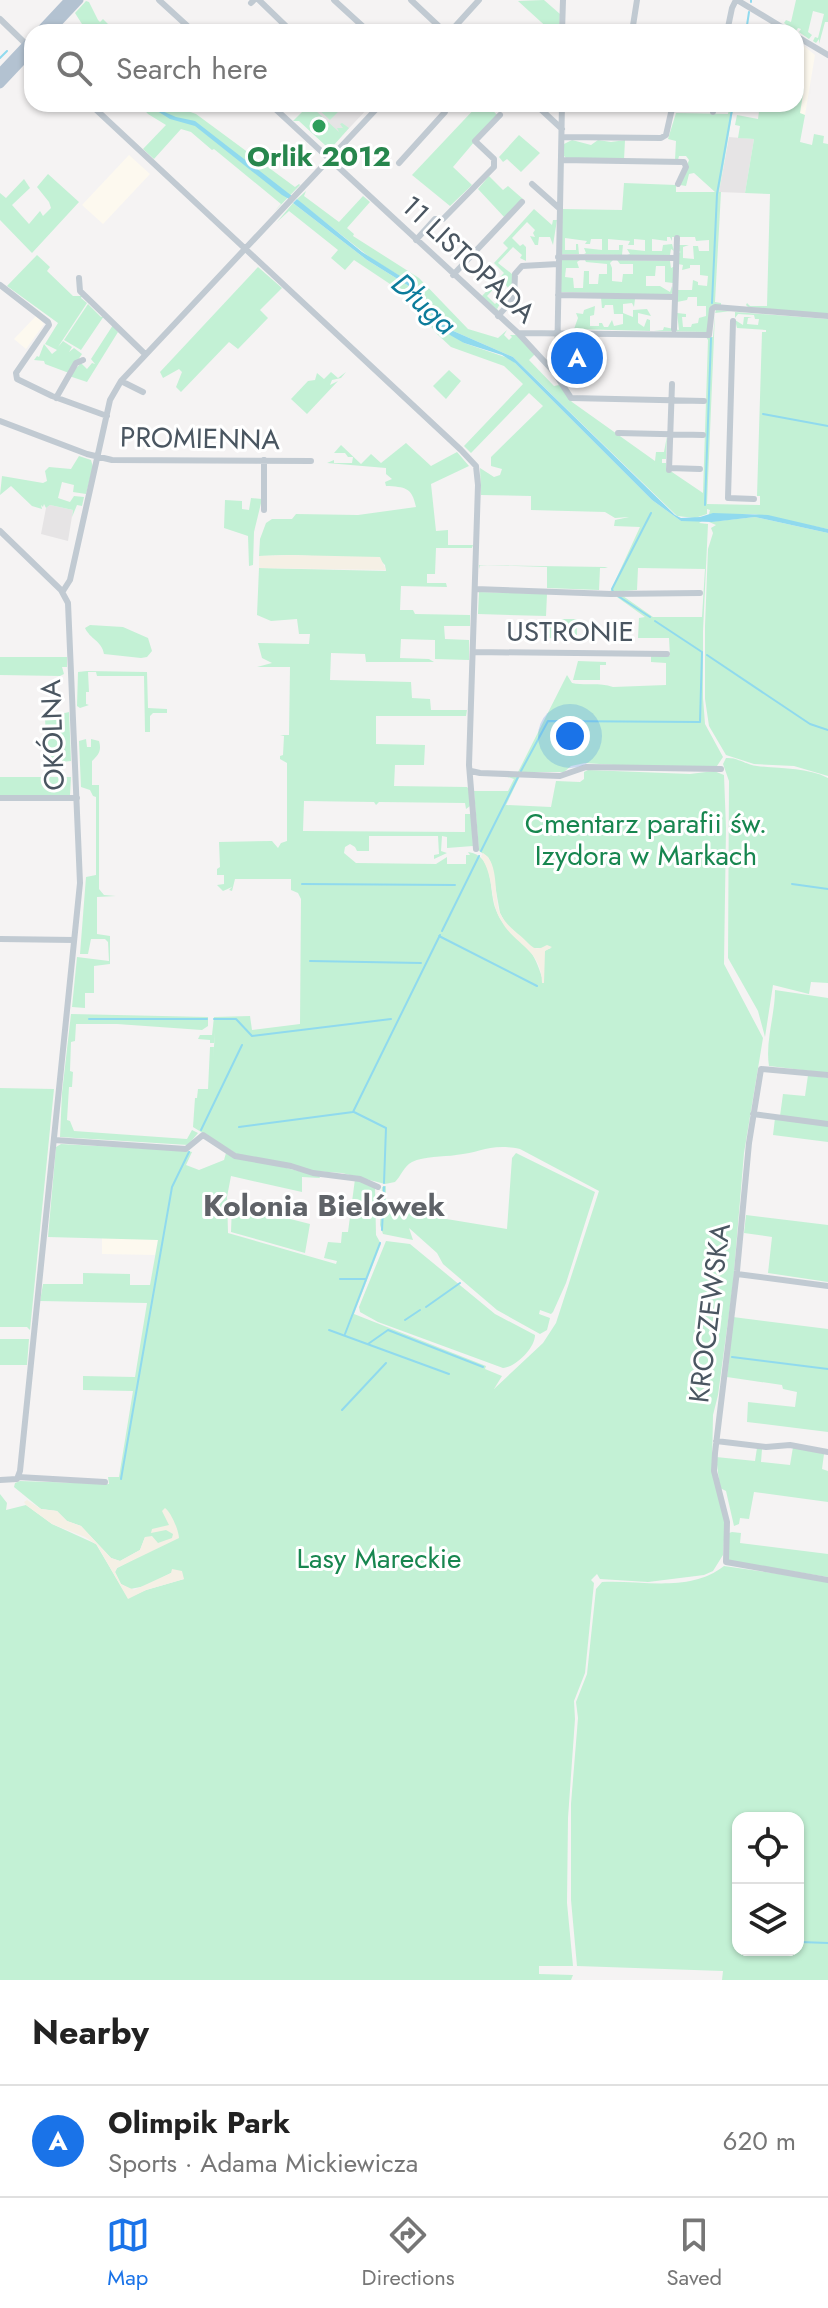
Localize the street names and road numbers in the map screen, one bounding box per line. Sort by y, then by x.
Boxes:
street label: 11 LISTOPADA [392,186,545,333]
street label: PROMIENNA [120,417,281,460]
street label: USTRONIE [506,611,634,652]
street label: OKÓLNA [30,678,75,791]
street label: KROCZEWSKA [678,1221,741,1405]

